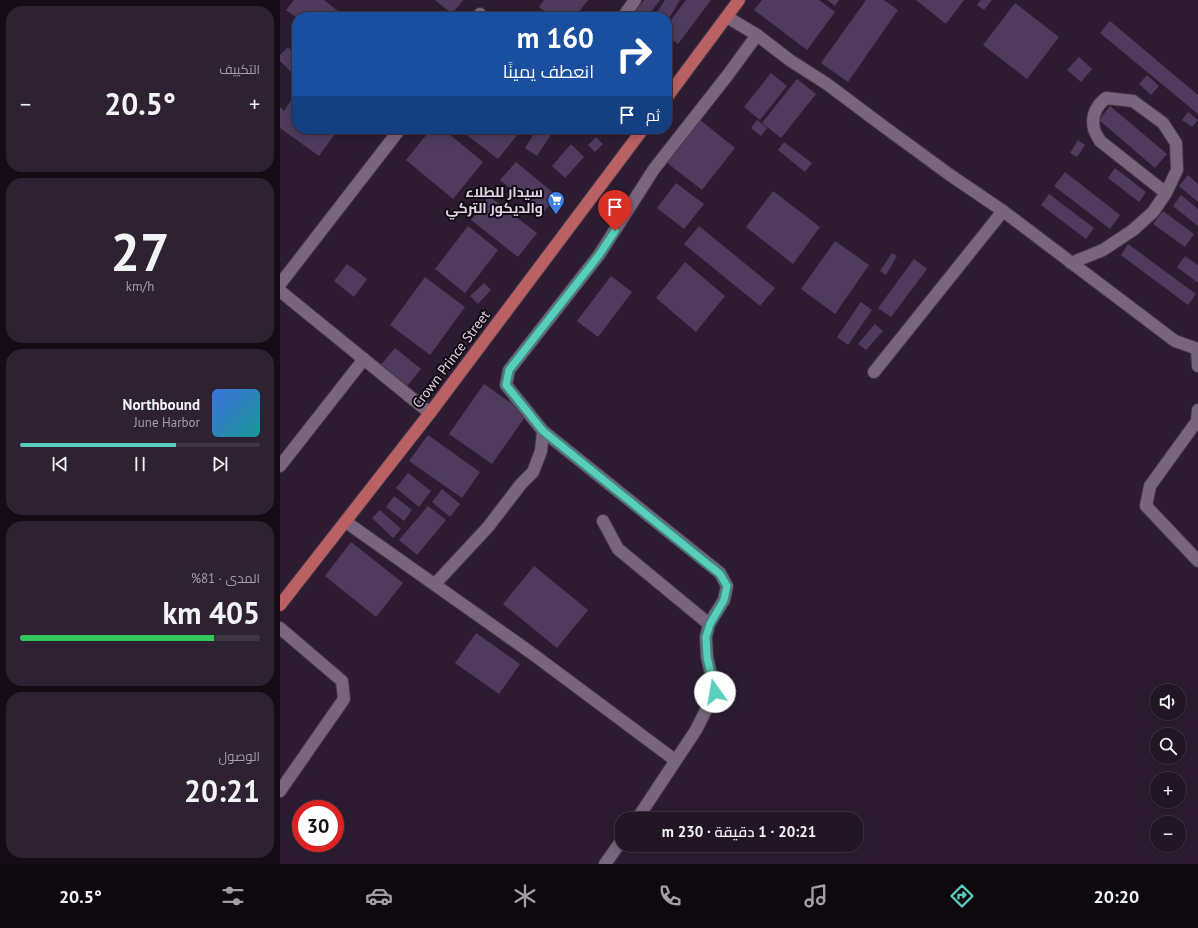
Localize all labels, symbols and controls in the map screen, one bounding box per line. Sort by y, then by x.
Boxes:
text: 160 m [517,19,594,56]
icon: right [608,28,660,80]
text: انعطف يمينًا [503,60,594,83]
text: التكييف [219,61,260,78]
text: 20.5° [104,84,176,123]
text: − [20,90,31,118]
text: + [249,90,260,118]
icon: arrive [616,104,638,126]
text: ثم [646,106,660,125]
place label: سيدار للطلاء والديكور التركي [445,183,543,220]
supermarket icon: سيدار للطلاء والديكور التركي [546,190,566,215]
pin [598,190,632,231]
icon: arrive [604,196,626,218]
text: 27 [111,218,169,285]
text: km/h [126,278,154,295]
street label: Crown Prince Street [408,306,494,411]
text: Northbound [123,395,200,414]
text: June Harbor [134,414,200,431]
icon: previous [49,453,71,475]
icon: pause [129,453,151,475]
icon: next [209,453,231,475]
text: المدى · 81% [191,570,260,587]
text: 405 km [162,593,260,632]
position arrow [694,671,736,713]
map controls [1150,684,1186,852]
button: sound [1150,684,1186,720]
button: search [1150,728,1186,764]
text: الوصول [219,748,260,765]
text: 20:21 [184,771,260,810]
button: + [1150,772,1186,808]
speed limit sign: 30 [292,800,344,852]
button: − [1150,816,1186,852]
text: 20:21 · 1 دقيقة · 230 m [662,822,816,841]
icon: filters [219,882,247,910]
icon: car [365,882,393,910]
icon: climate [511,882,539,910]
icon: phone [656,882,684,910]
icon: music [802,882,830,910]
icon: directions [948,882,976,910]
text: 20.5° [59,885,102,908]
text: 20:20 [1094,885,1139,908]

